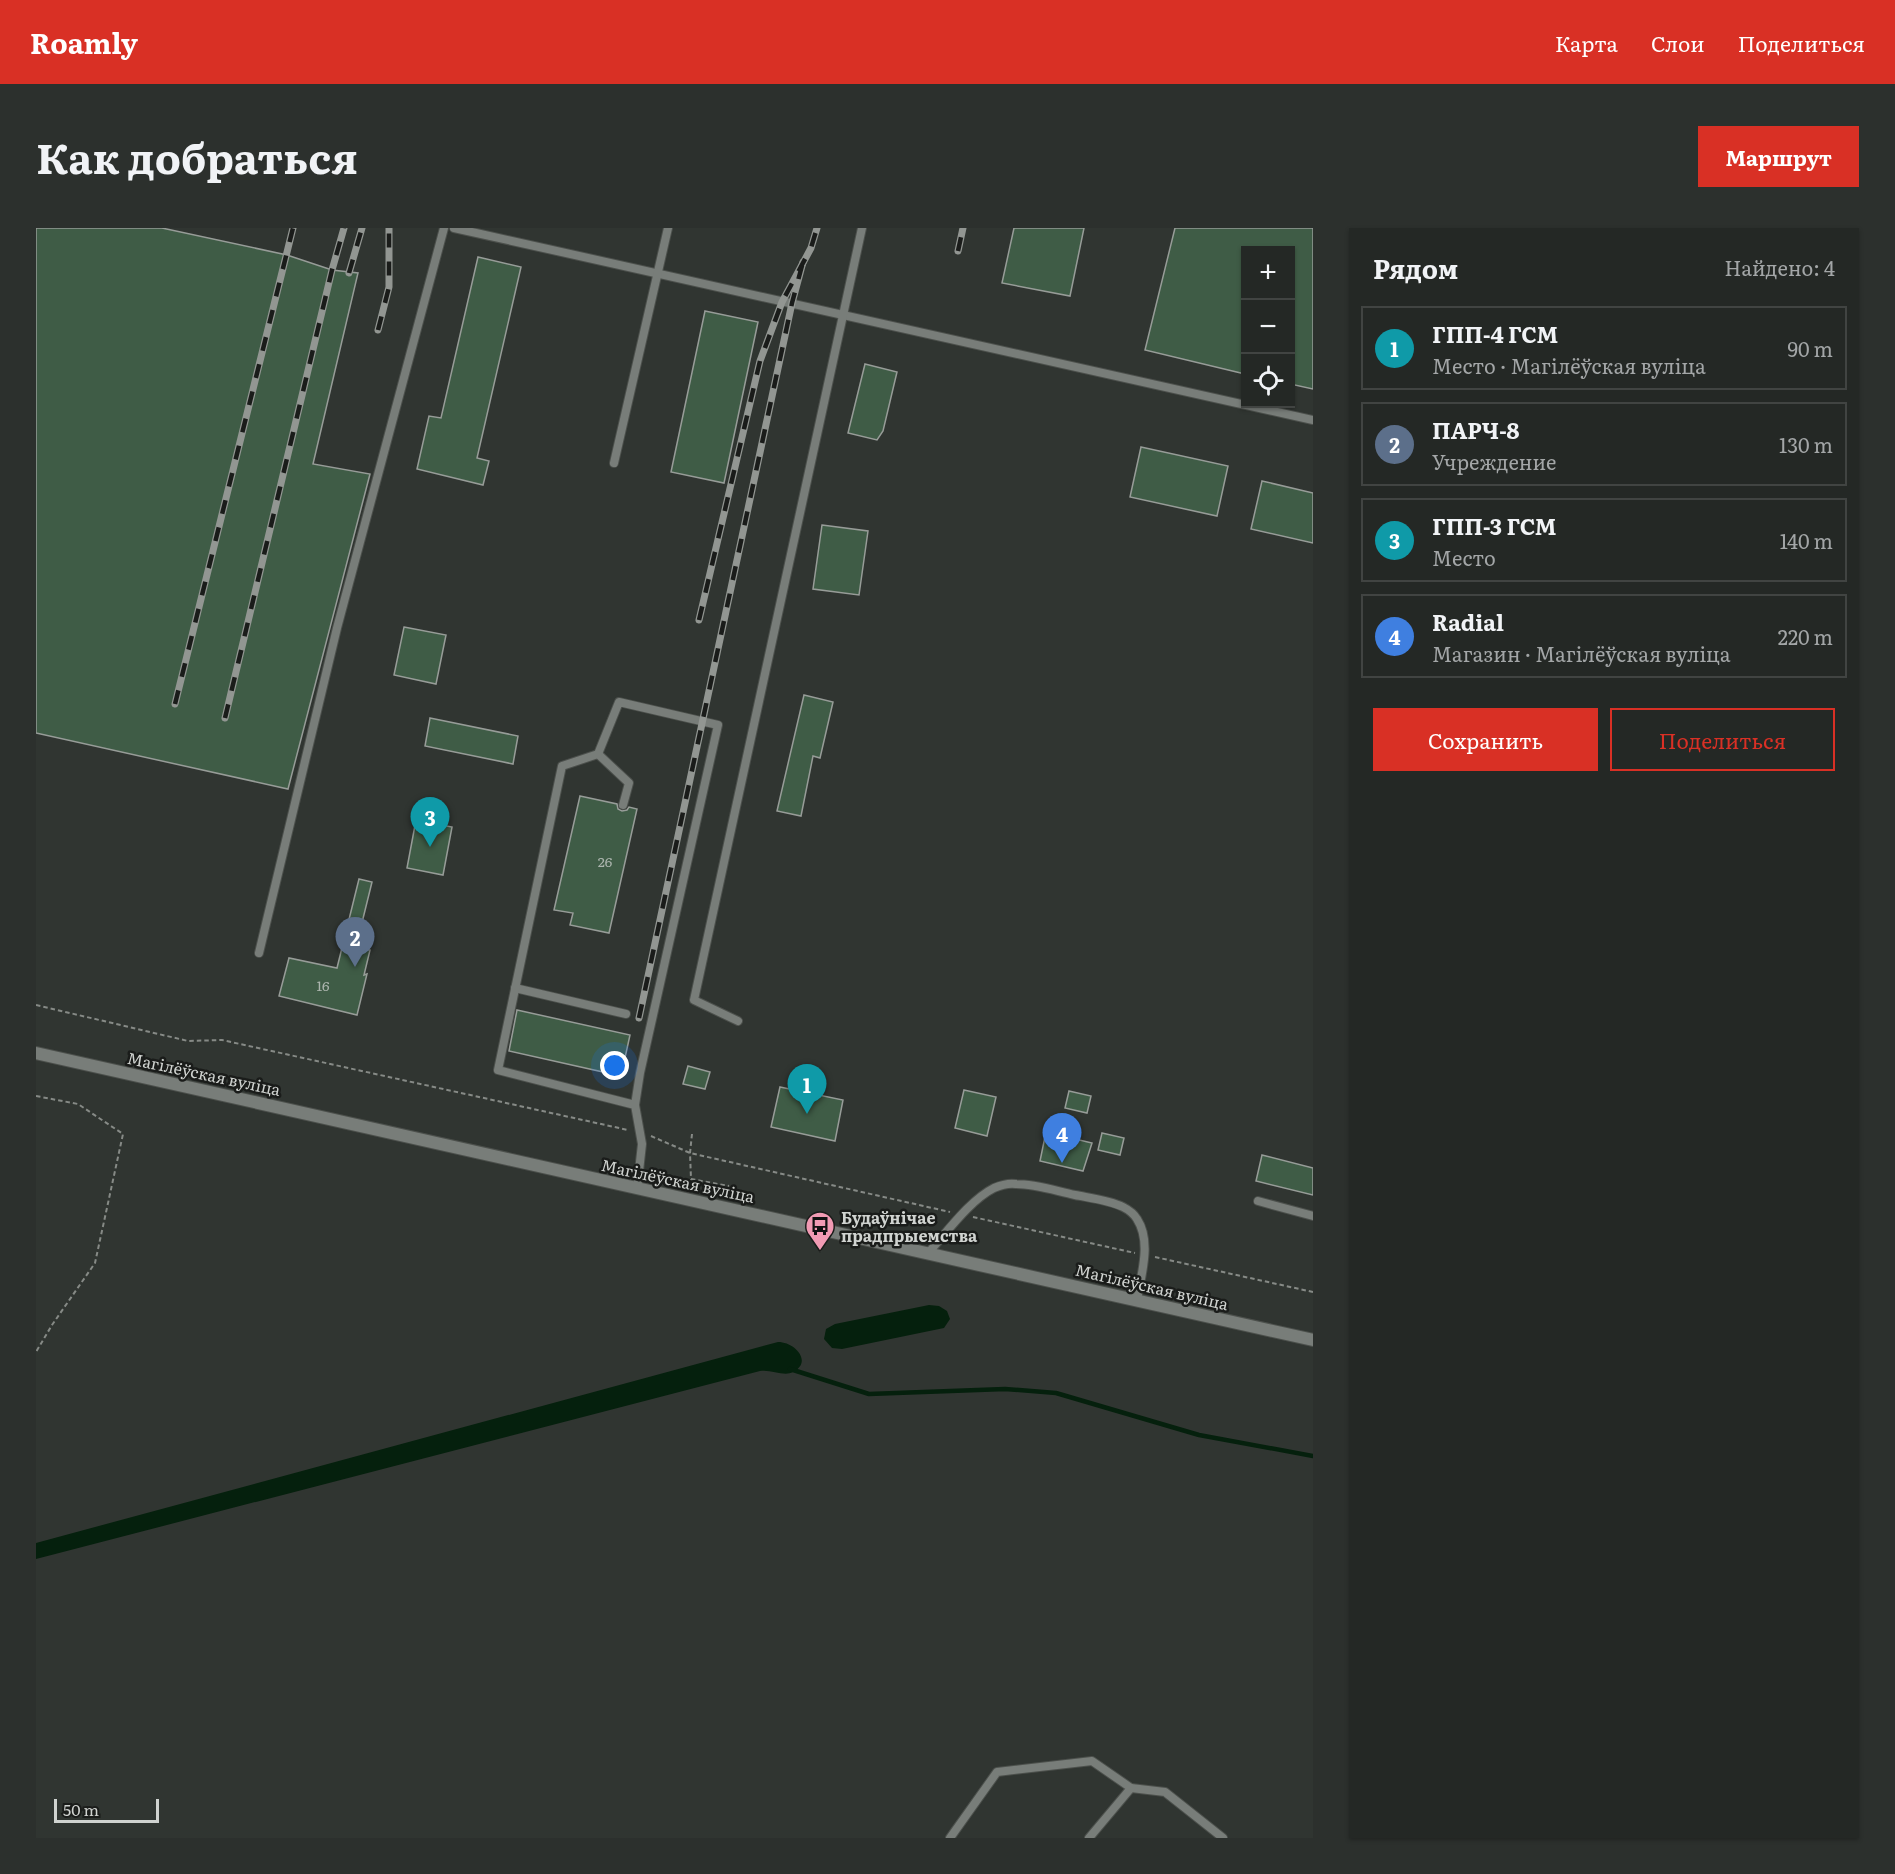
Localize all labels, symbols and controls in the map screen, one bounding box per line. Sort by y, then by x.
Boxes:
text: Roamly [30,21,138,63]
text: Карта [1555,27,1618,58]
text: Слои [1651,27,1705,58]
text: Поделиться [1738,27,1865,58]
text: Как добраться [36,125,358,187]
button: Маршрут [1698,126,1859,187]
map controls [1241,246,1295,408]
button: + [1241,246,1295,300]
text: Рядом [1373,248,1458,287]
text: Найдено: 4 [1724,252,1835,282]
button: − [1241,300,1295,354]
text: ГПП-4 ГСМ [1432,317,1558,350]
text: 1 [1390,333,1399,363]
text: 90 m [1788,333,1833,363]
text: Место · Магілёўская вуліца [1432,350,1706,380]
button: locate [1241,354,1295,408]
text: ПАРЧ-8 [1432,413,1520,446]
text: 2 [1389,429,1400,459]
text: 130 m [1779,429,1833,459]
text: Учреждение [1432,446,1556,476]
text: ГПП-3 ГСМ [1432,509,1557,542]
text: 3 [1389,525,1400,555]
text: 140 m [1780,525,1833,555]
text: Место [1432,542,1496,572]
text: Radial [1432,605,1504,638]
text: 4 [1388,621,1401,651]
text: 220 m [1778,621,1833,651]
text: Магазин · Магілёўская вуліца [1432,638,1731,668]
button: Сохранить [1373,708,1598,771]
button: Поделиться [1610,708,1835,771]
pin: 3 [410,798,450,847]
house number: 26 [598,851,613,871]
pin: 2 [336,918,374,967]
house number: 16 [316,975,330,995]
street label: Магілёўская вуліца [125,1045,283,1101]
your location [600,1051,629,1080]
pin: 1 [788,1064,826,1114]
pin: 4 [1042,1114,1082,1163]
street label: Магілёўская вуліца [599,1152,757,1208]
place label: Будаўнічае прадпрыемства [841,1205,978,1247]
bus stop icon: Будаўнічае прадпрыемства [804,1210,836,1252]
street label: Магілёўская вуліца [1073,1257,1231,1315]
scale bar [54,1796,159,1824]
text: 50 m [63,1797,99,1821]

